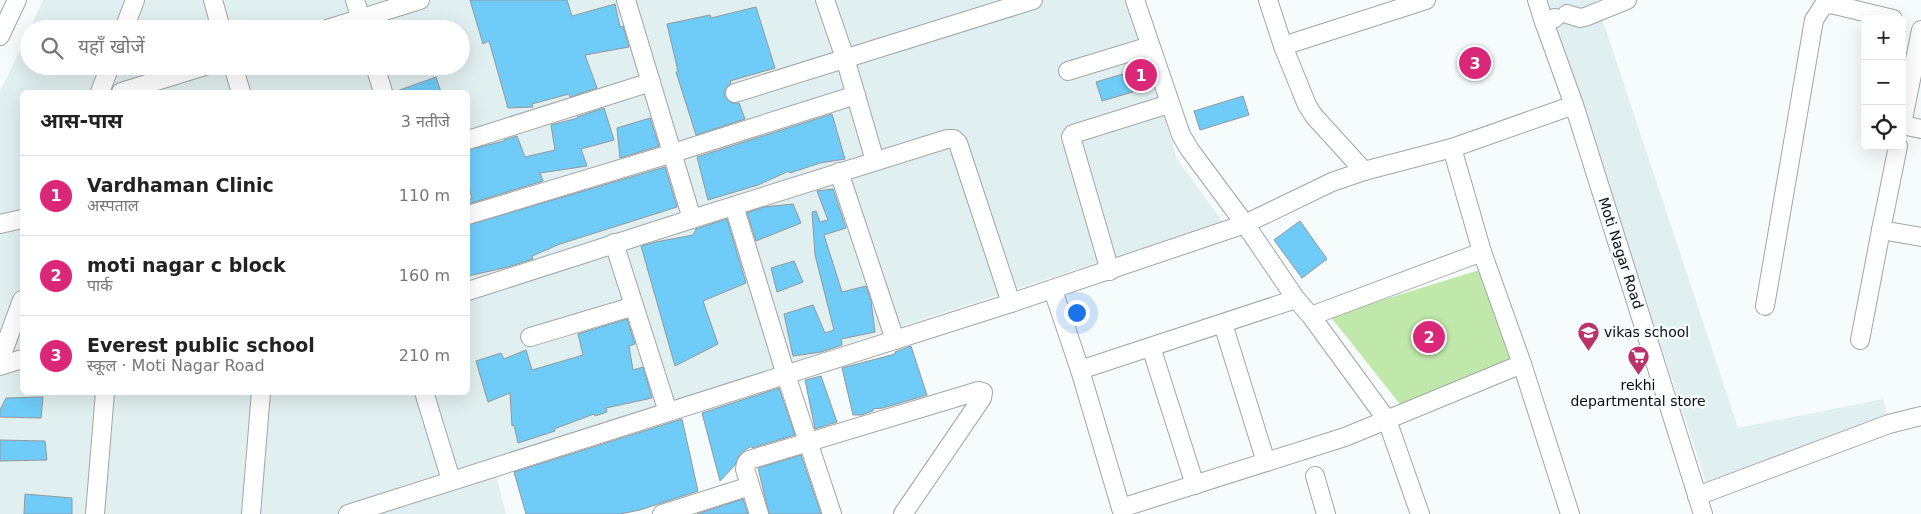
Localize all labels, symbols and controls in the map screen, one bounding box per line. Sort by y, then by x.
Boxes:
map controls [1861,15,1906,150]
button: + [1861,15,1906,60]
search box [20,20,470,75]
icon: search [38,34,66,62]
text: यहाँ खोजें [78,35,145,57]
pin: 3 [1459,44,1491,82]
pin: 1 [1125,56,1157,94]
button: − [1861,60,1906,105]
button: locate [1861,105,1906,150]
text: आस-पास [40,109,123,133]
text: 3 नतीजे [401,112,450,131]
text: Vardhaman Clinic [87,174,274,196]
text: 1 [50,186,62,205]
text: 110 m [399,186,450,205]
street label: Moti Nagar Road [1595,195,1647,311]
text: अस्पताल [87,196,139,215]
text: moti nagar c block [87,254,286,276]
text: 2 [50,266,62,285]
text: 160 m [399,266,450,285]
text: पार्क [87,276,113,295]
your location [1064,300,1090,326]
pin: 2 [1413,318,1445,356]
school or university icon: vikas school [1576,320,1600,351]
place label: vikas school [1604,324,1689,340]
text: Everest public school [87,334,315,356]
supermarket icon: rekhi departmental store [1626,345,1650,376]
text: 3 [50,346,62,365]
text: 210 m [399,346,450,365]
text: स्कूल · Moti Nagar Road [87,356,265,375]
place label: rekhi departmental store [1570,377,1706,409]

